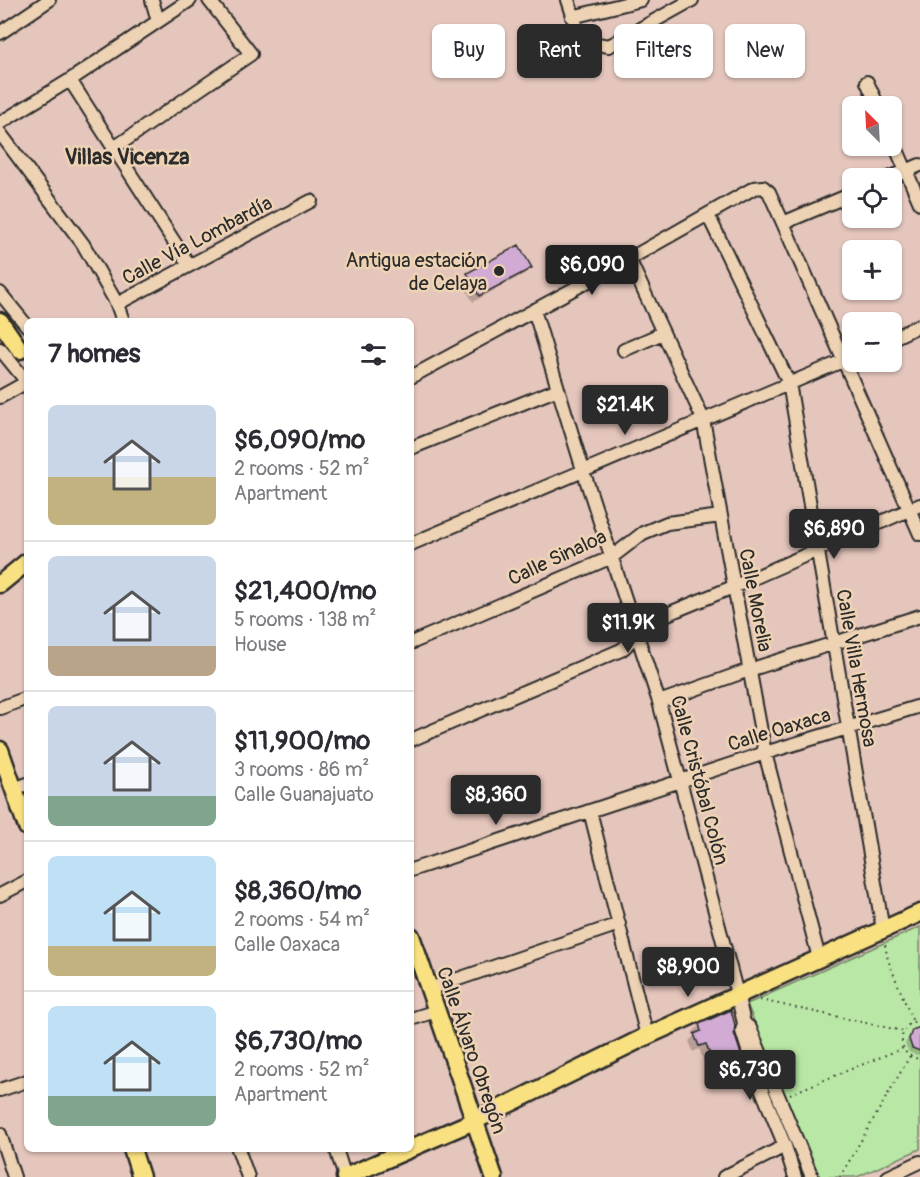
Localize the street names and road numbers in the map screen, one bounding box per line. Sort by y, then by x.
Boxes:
street label: Calle Vía Lombardía [118,190,277,291]
street label: Calle Sinaloa [504,524,610,591]
street label: Calle Morelia [733,546,778,654]
street label: Calle Villa Hermosa [830,587,883,749]
street label: Calle Cristóbal Colón [665,693,734,868]
street label: Calle Oaxaca [725,702,834,757]
street label: Calle Álvaro Obregón [431,963,512,1137]

